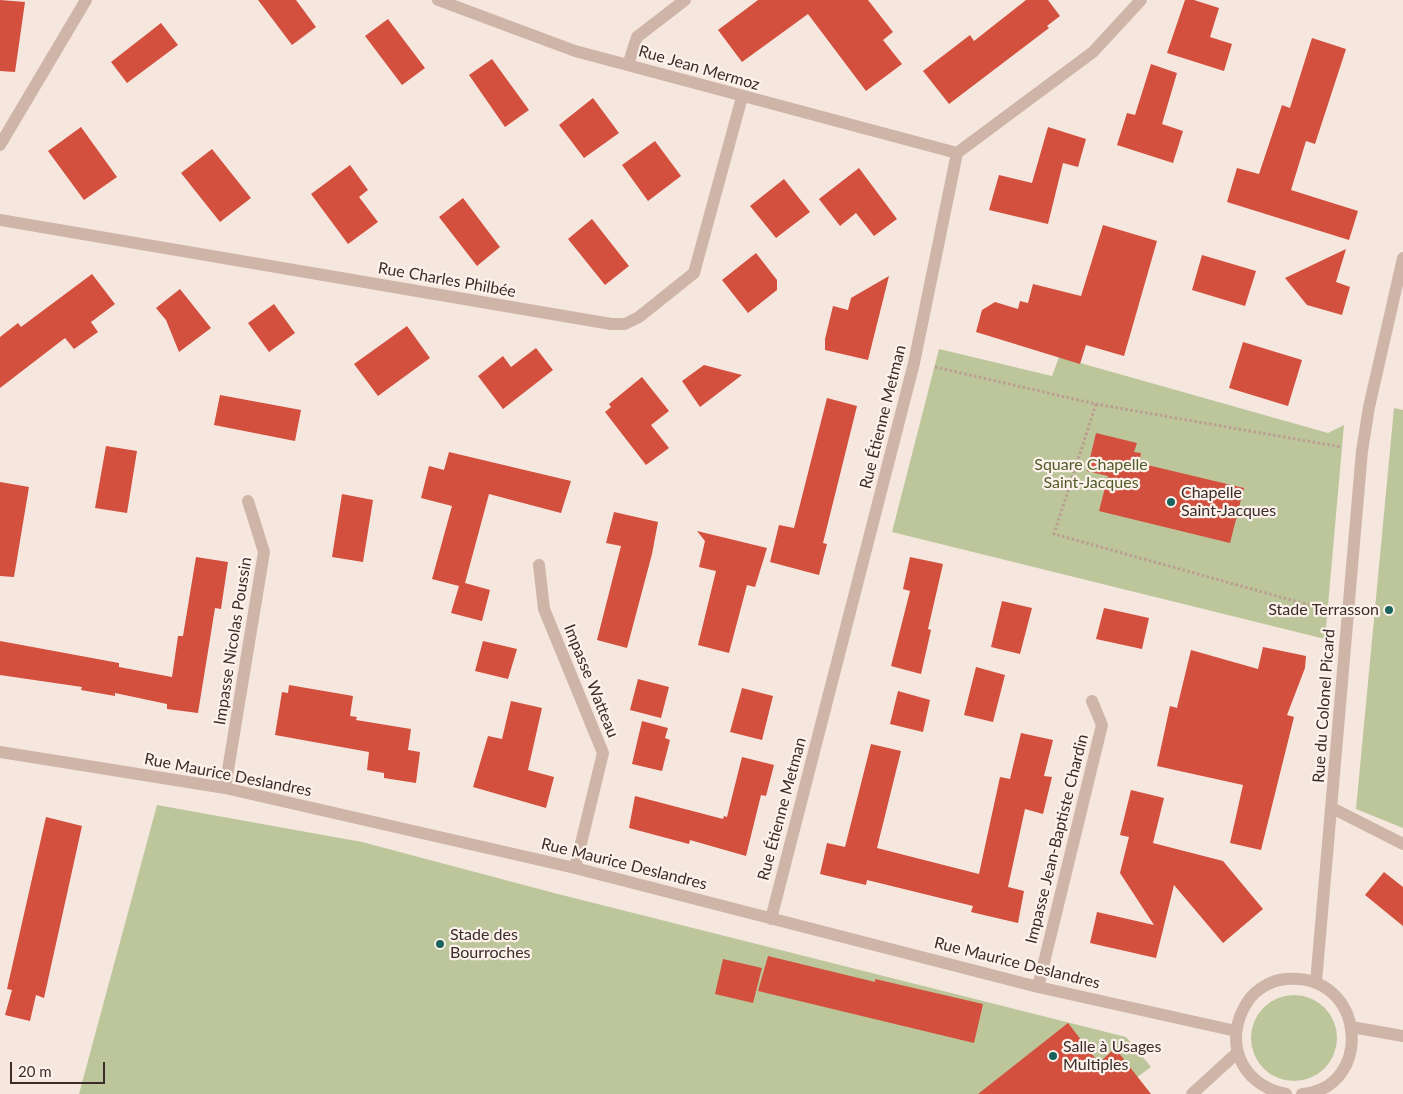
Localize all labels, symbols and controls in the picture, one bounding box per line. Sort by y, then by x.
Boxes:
street label: Rue Jean Mermoz [636,42,762,94]
street label: Rue Charles Philbée [377,258,517,302]
street label: Rue Étienne Metman [856,343,910,491]
park label: Square Chapelle Saint-Jacques [1034,455,1148,493]
place label: Chapelle Saint-Jacques [1181,483,1276,521]
marker: Chapelle Saint-Jacques [1165,496,1177,508]
street label: Impasse Nicolas Poussin [210,556,256,726]
place label: Stade Terrasson [1268,600,1379,620]
marker: Stade Terrasson [1383,604,1395,616]
street label: Impasse Watteau [560,622,622,740]
street label: Rue du Colonel Picard [1309,628,1339,784]
street label: Impasse Jean-Baptiste Chardin [1022,732,1092,946]
street label: Rue Étienne Metman [754,735,810,883]
street label: Rue Maurice Deslandres [143,749,313,801]
street label: Rue Maurice Deslandres [539,834,709,894]
place label: Stade des Bourroches [450,925,531,963]
street label: Rue Maurice Deslandres [932,933,1102,993]
marker: Stade des Bourroches [434,938,446,950]
place label: Salle à Usages Multiples [1063,1037,1161,1075]
marker: Salle à Usages Multiples [1047,1050,1059,1062]
scale bar [12,1052,108,1084]
text: 20 m [18,1062,52,1080]

